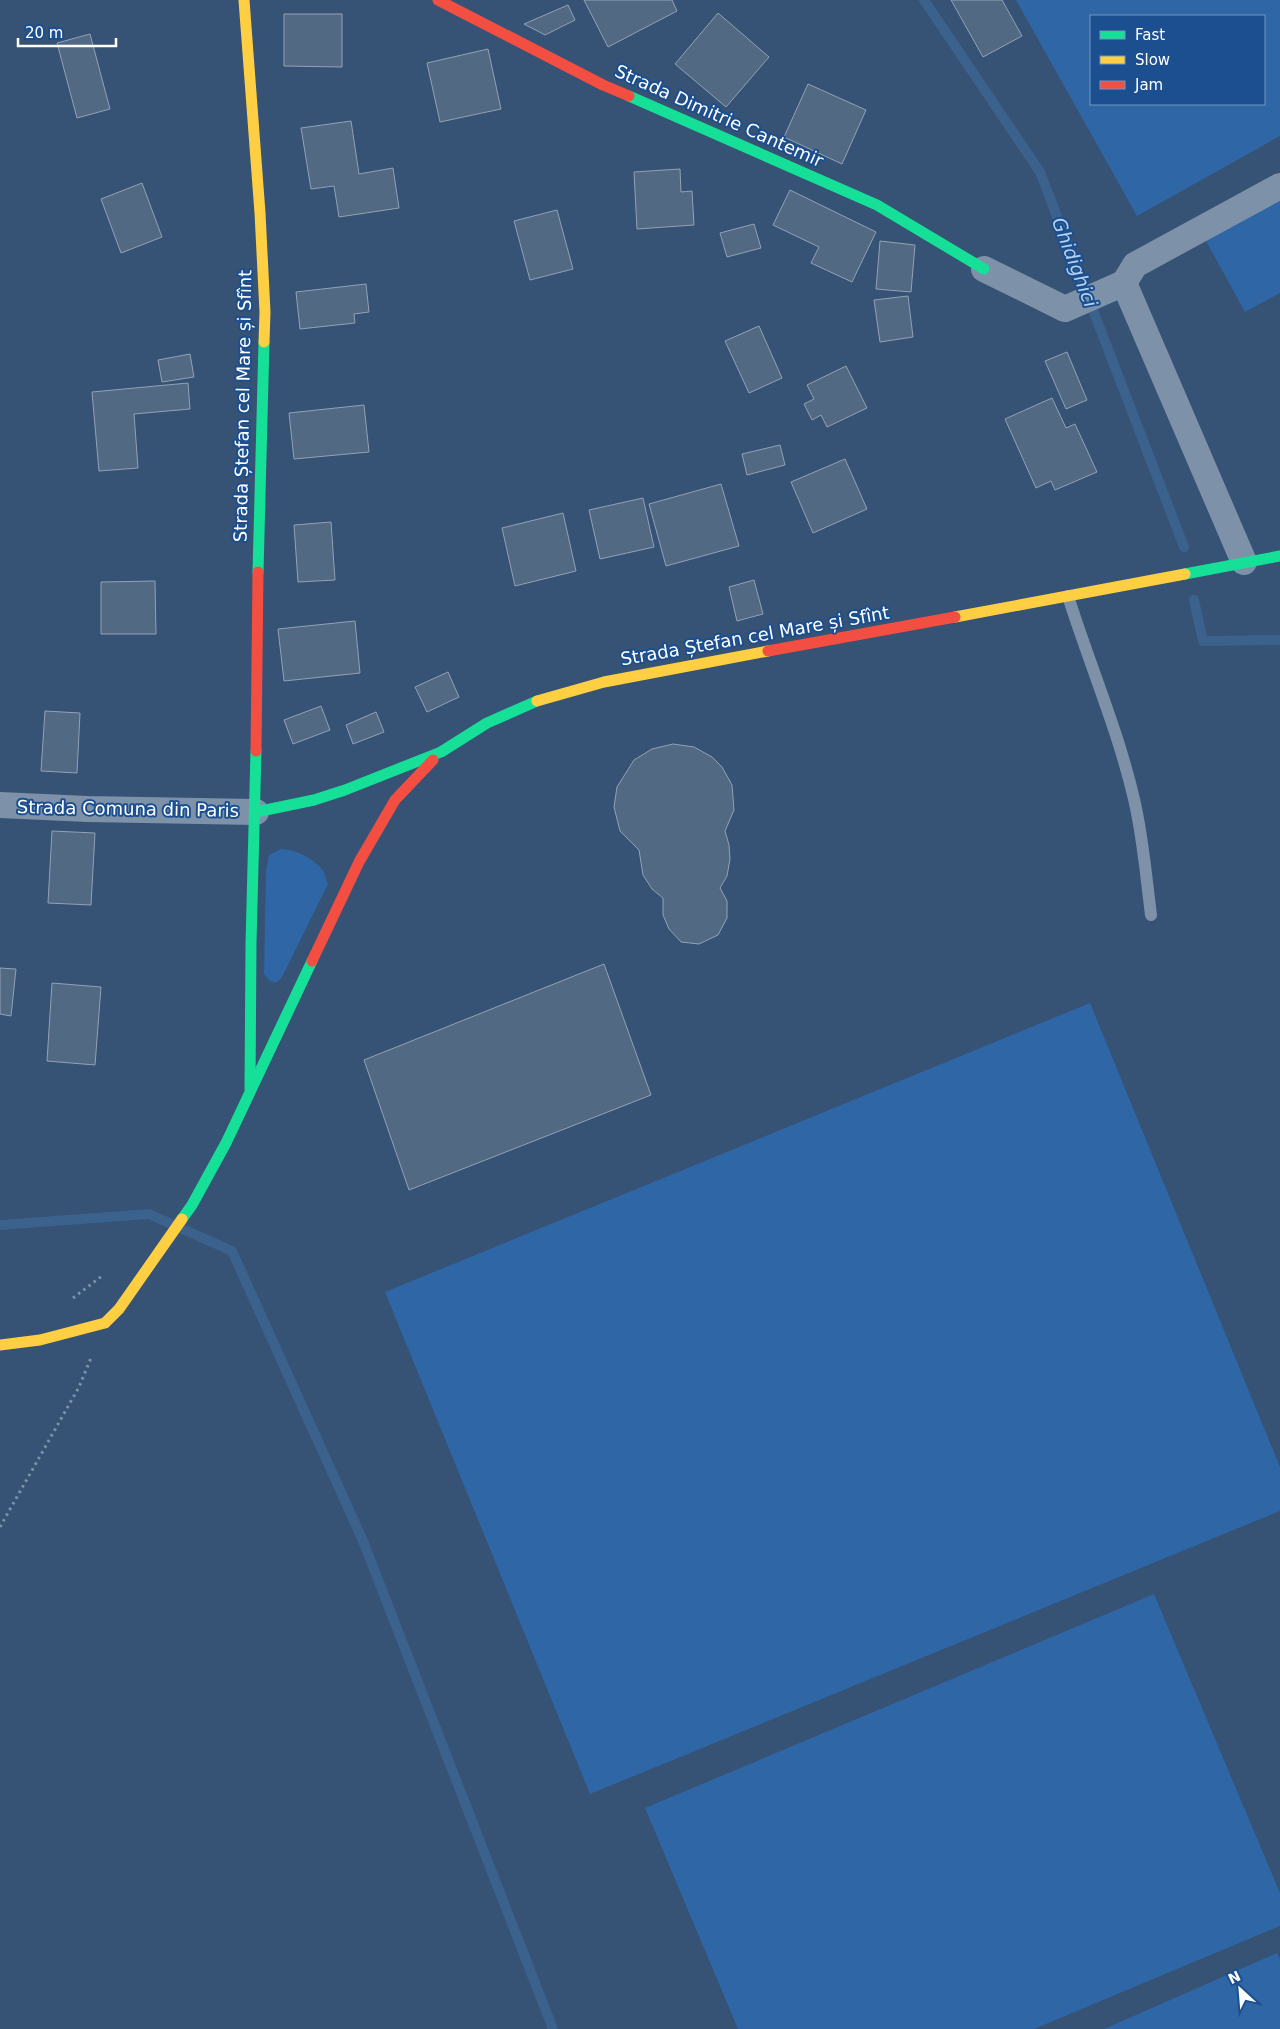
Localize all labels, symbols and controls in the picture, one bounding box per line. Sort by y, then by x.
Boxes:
scale bar [18,15,115,47]
legend [1090,15,1265,105]
text: 20 m [25,24,63,42]
text: Fast [1135,26,1165,44]
text: Slow [1135,51,1170,69]
street label: Strada Dimitrie Cantemir [612,60,827,171]
text: Jam [1134,76,1163,94]
water label: Ghidighici [1048,214,1102,311]
street label: Strada Ștefan cel Mare și Sfînt [230,270,255,542]
street label: Strada Ștefan cel Mare și Sfînt [619,602,891,670]
street label: Strada Comuna din Paris [17,796,239,821]
north arrow [1215,1964,1265,2014]
text: N [1226,1968,1243,1987]

